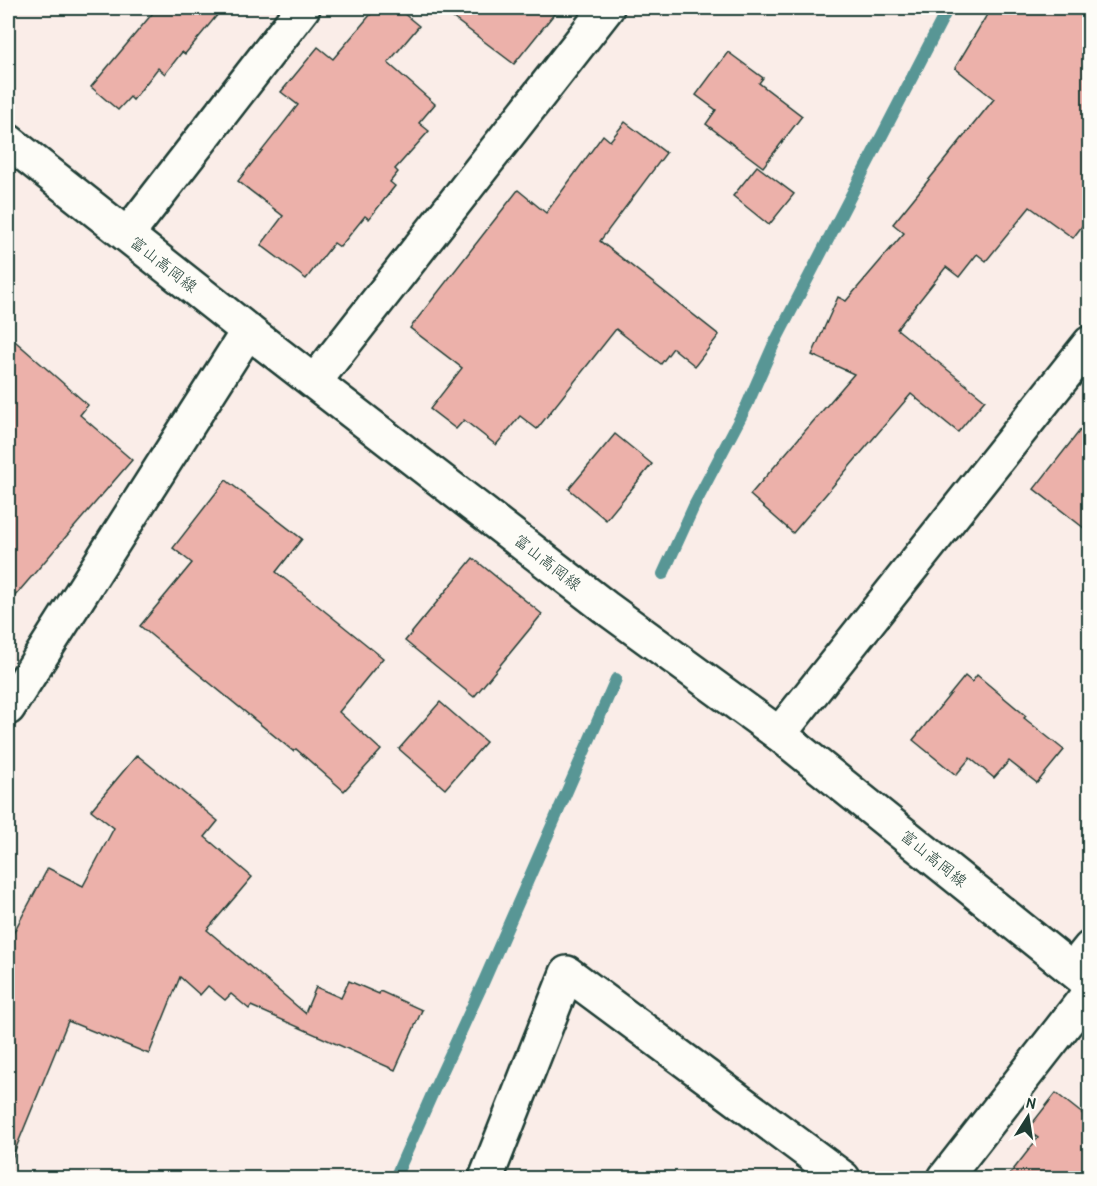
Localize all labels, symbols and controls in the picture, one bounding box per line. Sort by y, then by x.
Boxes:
street label: 富山高岡線 [126,231,202,297]
street label: 富山高岡線 [510,529,586,595]
street label: 富山高岡線 [896,824,972,892]
north arrow [998,1087,1058,1147]
text: N [1025,1091,1038,1114]

